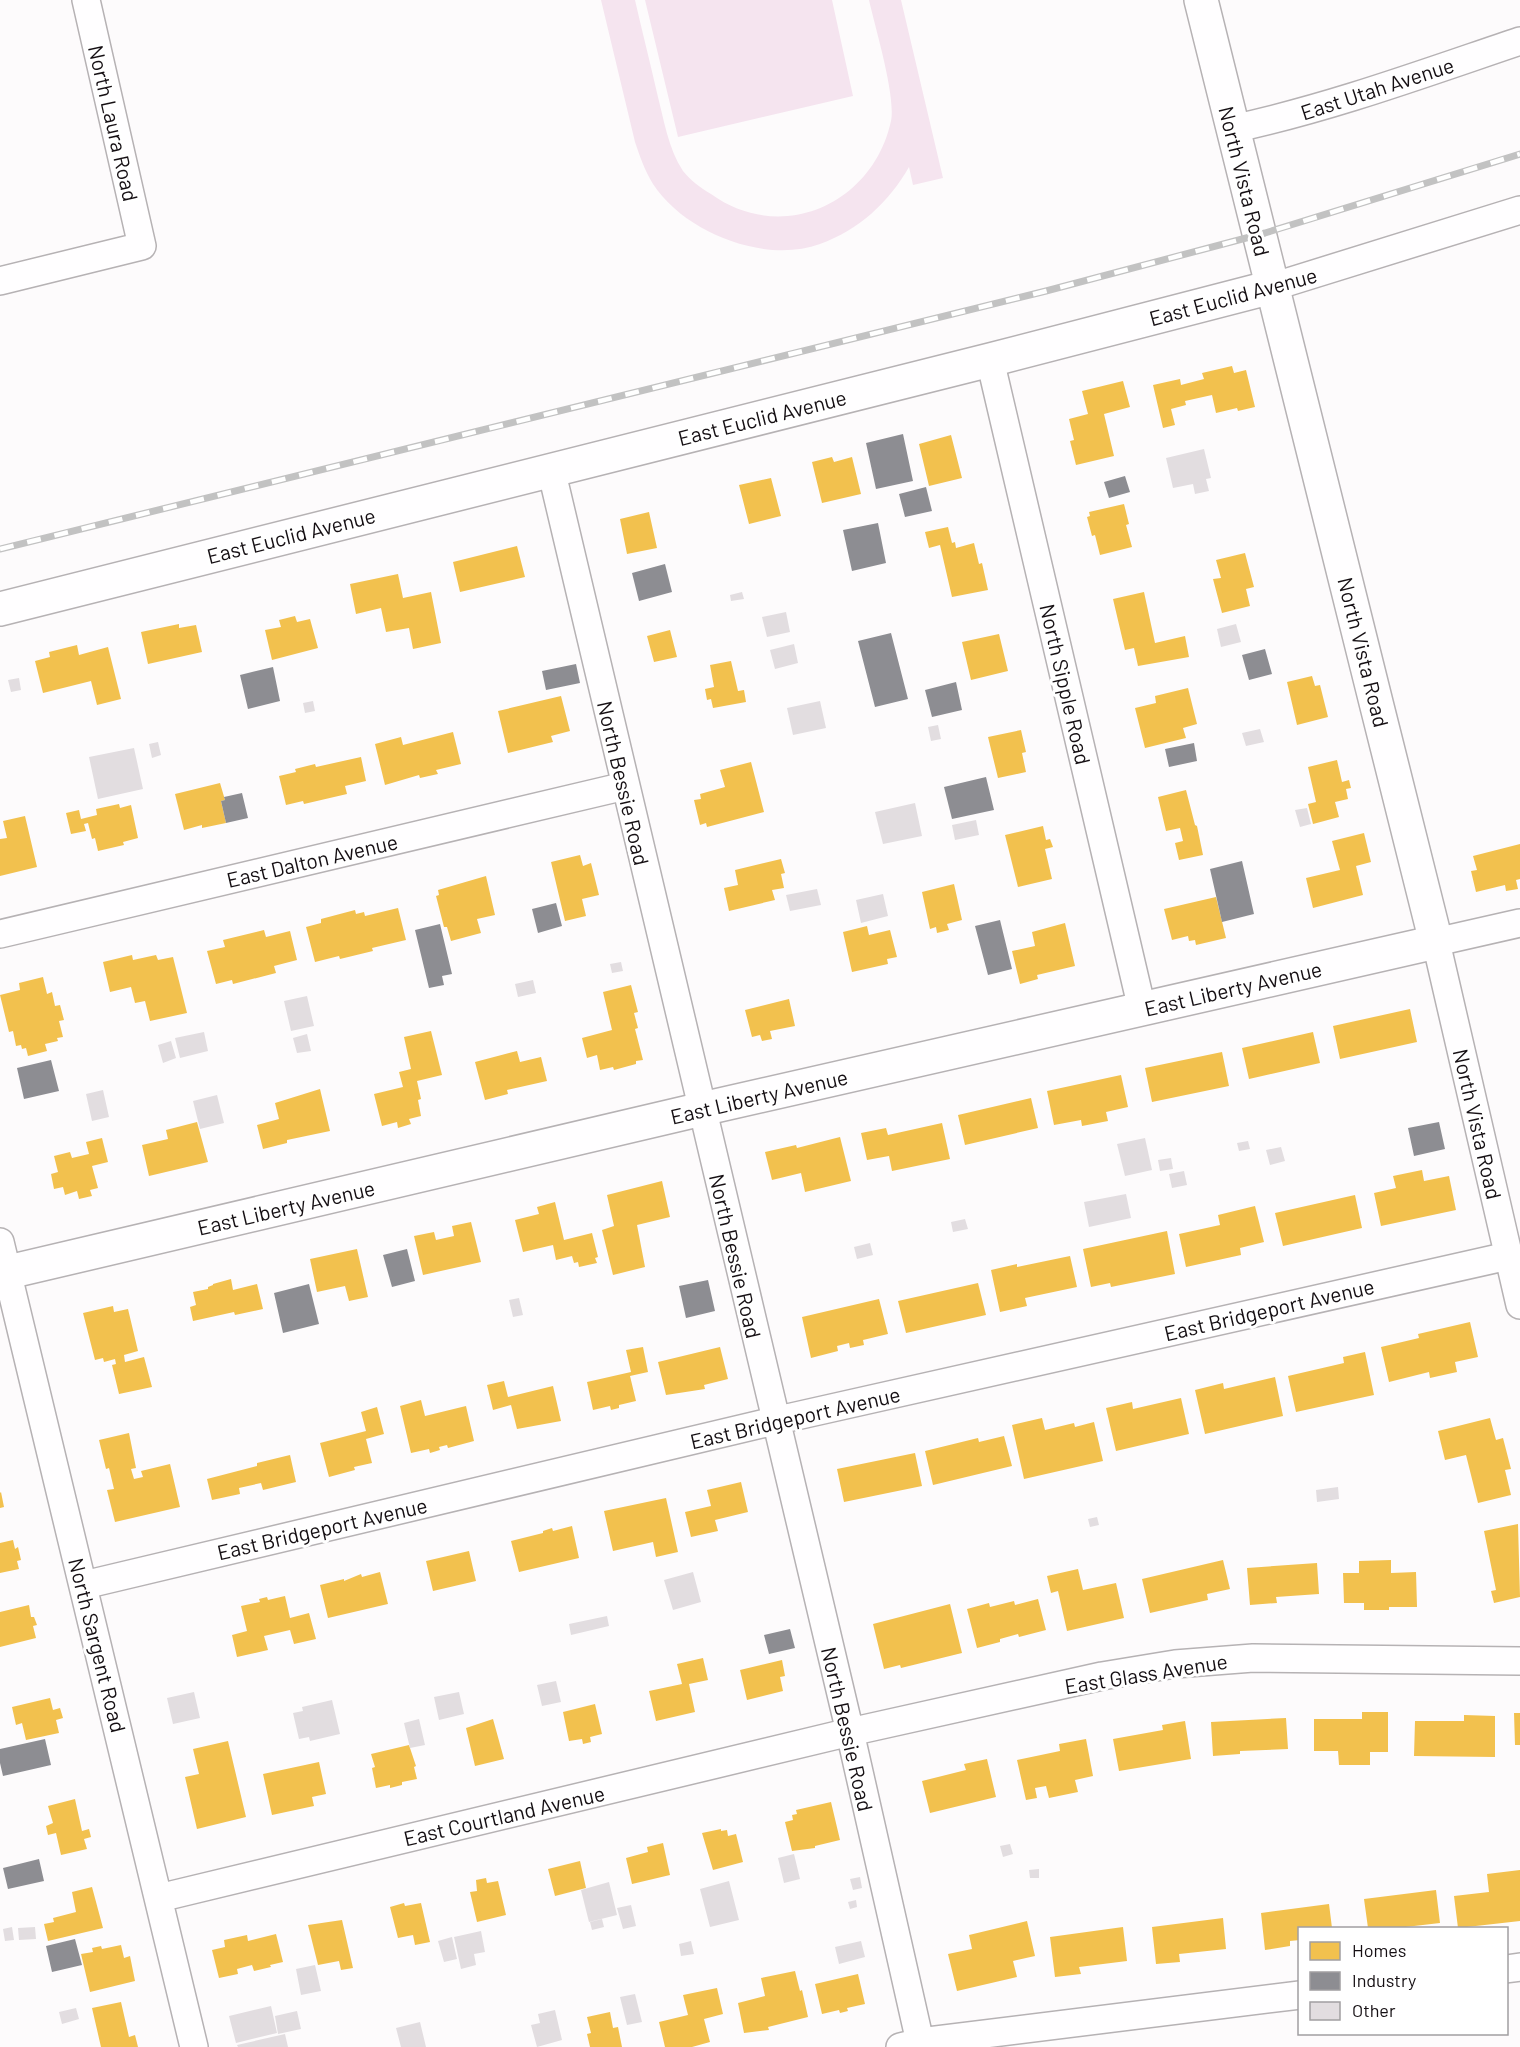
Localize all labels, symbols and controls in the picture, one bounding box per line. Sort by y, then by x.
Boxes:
street label: North Laura Road [84,42,144,204]
street label: East Utah Avenue [1297,51,1457,125]
street label: North Vista Road [1214,103,1276,259]
street label: East Euclid Avenue [1146,262,1320,330]
street label: East Euclid Avenue [675,384,849,450]
street label: East Euclid Avenue [204,502,378,568]
street label: North Vista Road [1333,574,1395,730]
street label: North Sipple Road [1035,601,1097,767]
street label: North Bessie Road [593,698,655,868]
street label: East Dalton Avenue [224,828,400,892]
street label: East Liberty Avenue [1142,955,1324,1021]
street label: North Vista Road [1449,1046,1507,1202]
street label: East Liberty Avenue [668,1063,850,1129]
street label: North Bessie Road [705,1171,767,1341]
street label: East Liberty Avenue [195,1174,377,1240]
street label: East Bridgeport Avenue [1162,1273,1376,1345]
street label: East Bridgeport Avenue [688,1381,902,1453]
street label: East Bridgeport Avenue [215,1492,429,1564]
street label: North Sargent Road [64,1555,132,1735]
street label: North Bessie Road [817,1644,879,1814]
street label: East Glass Avenue [1063,1648,1229,1698]
street label: East Courtland Avenue [401,1780,607,1850]
legend [1298,1927,1508,2035]
text: Homes [1352,1939,1406,1961]
text: Industry [1352,1969,1416,1991]
text: Other [1352,1999,1396,2021]

